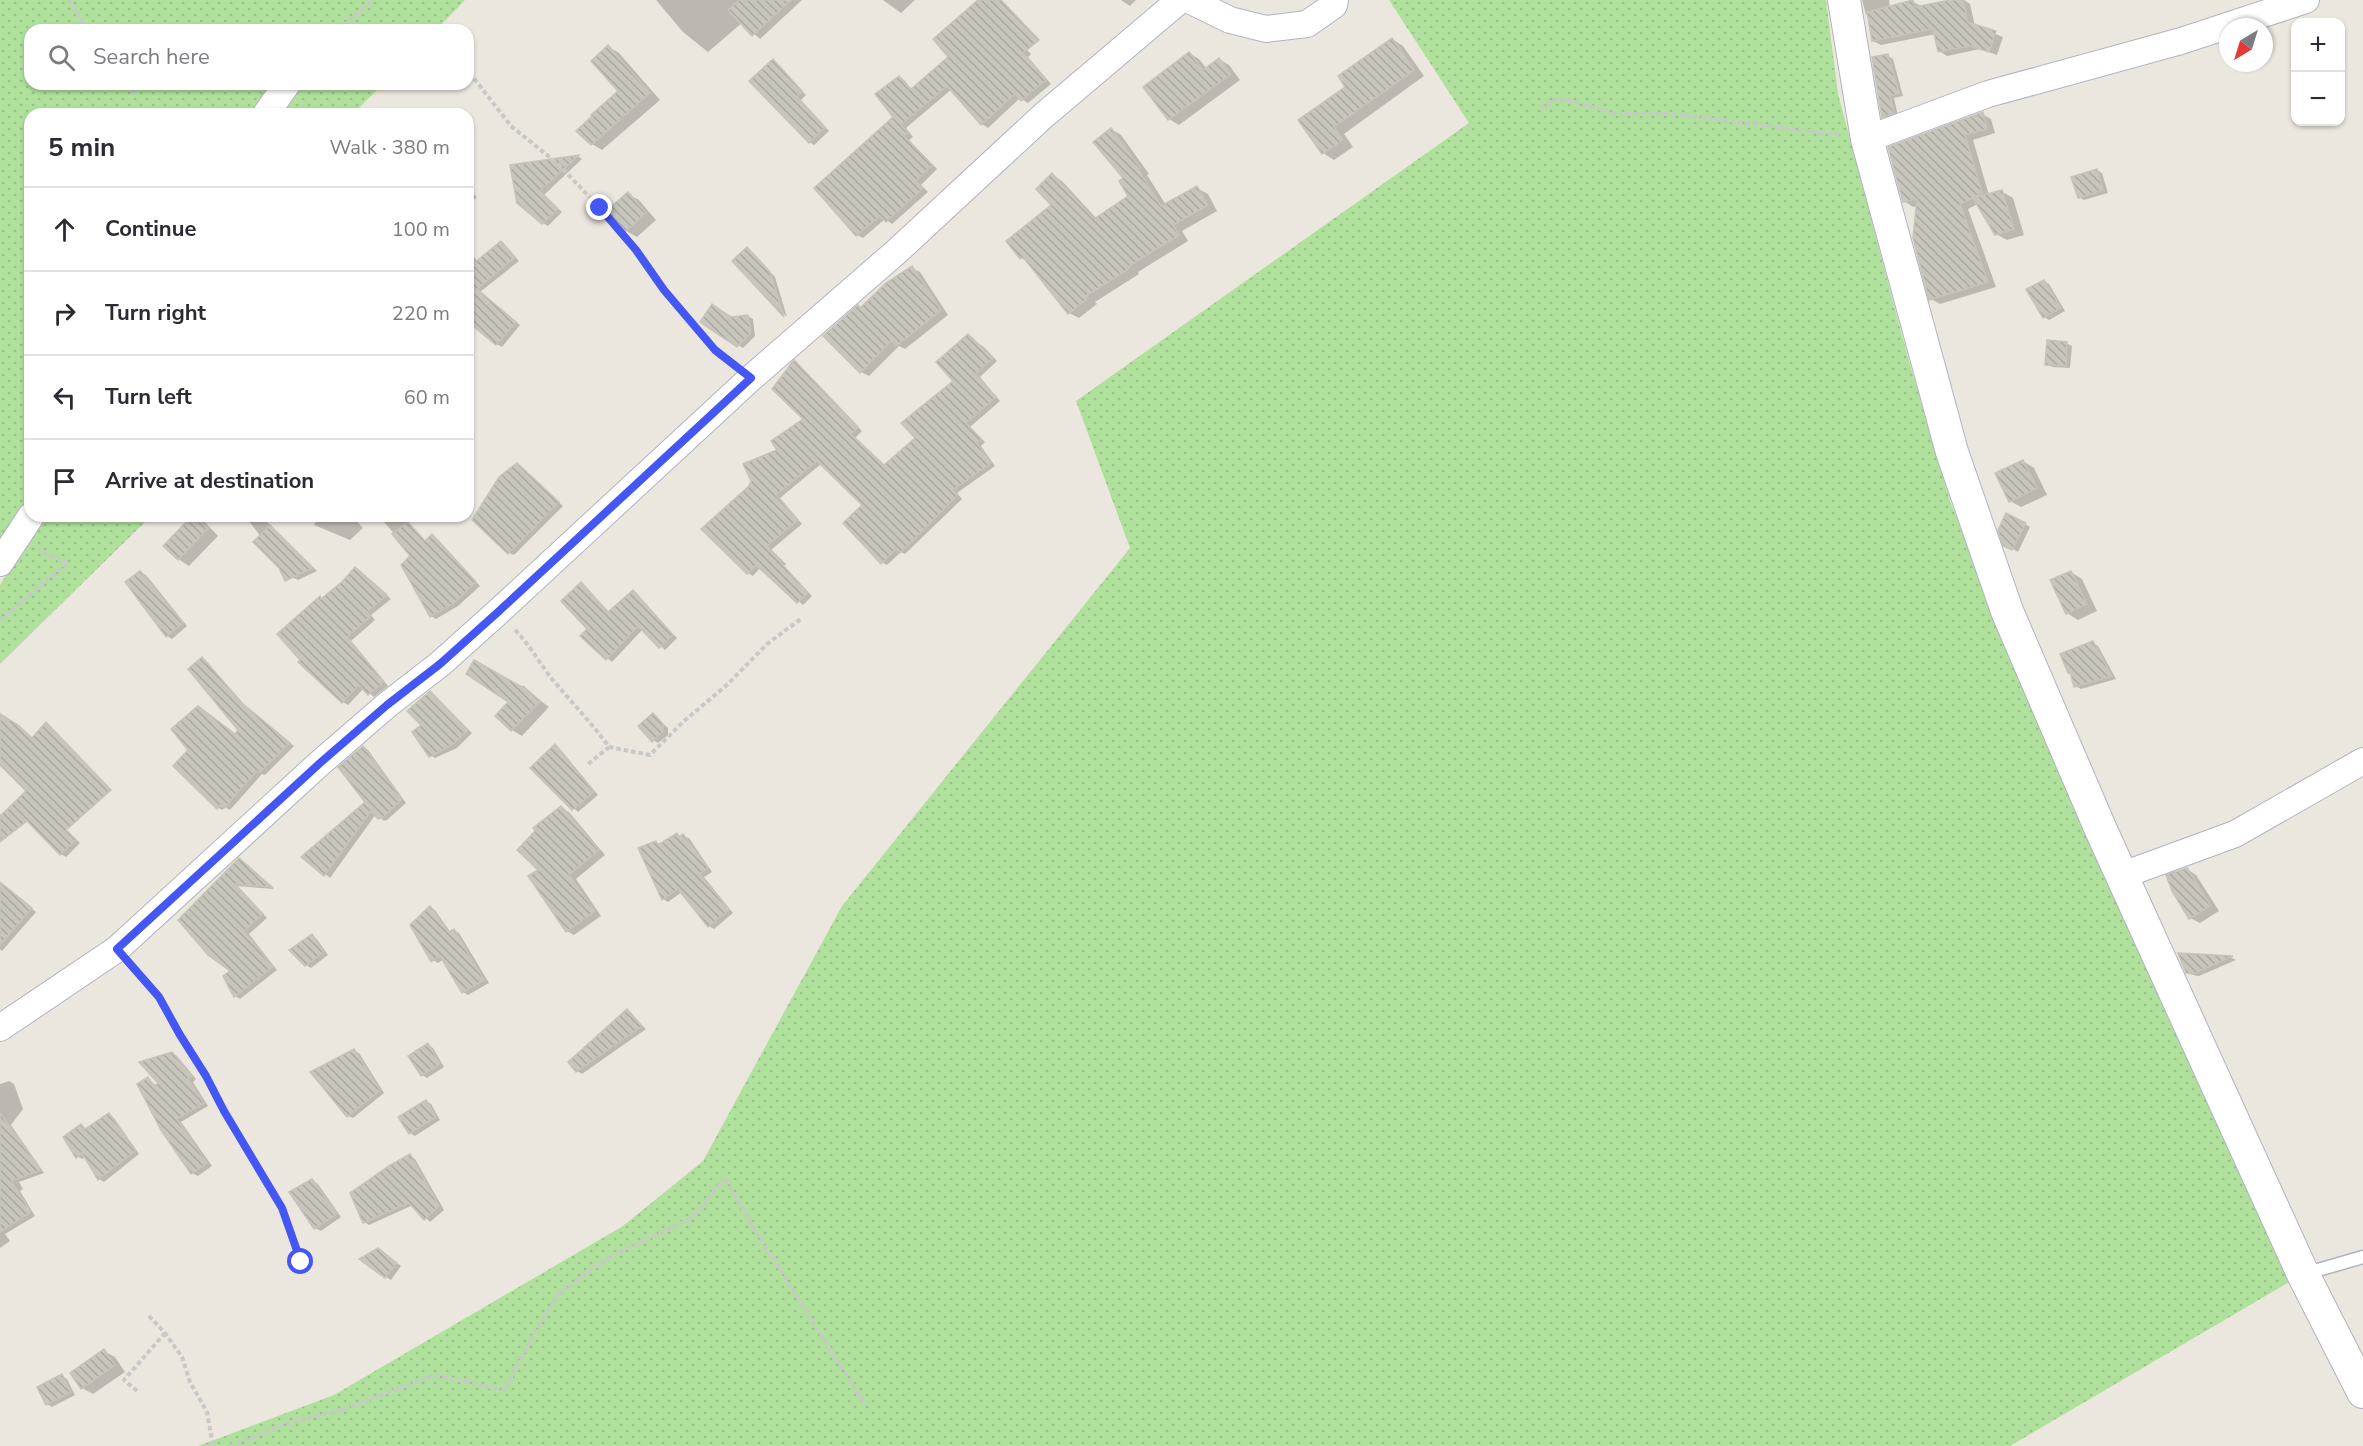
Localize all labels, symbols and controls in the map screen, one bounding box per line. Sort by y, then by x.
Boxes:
north arrow [2219,18,2273,72]
map controls [2291,18,2345,126]
button: + [2291,18,2345,72]
search box [24,24,474,90]
icon: search [45,41,78,74]
text: Search here [93,42,210,72]
button: − [2291,72,2345,126]
text: 5 min [48,130,115,165]
text: Walk · 380 m [330,134,450,161]
route end [586,194,612,220]
icon: ahead [48,213,81,246]
text: Continue [105,214,196,244]
text: 100 m [392,216,450,243]
icon: right [48,297,81,330]
text: Turn right [105,298,206,328]
text: 220 m [392,300,450,327]
icon: left [48,381,81,414]
text: Turn left [105,382,192,412]
text: 60 m [404,384,450,411]
icon: arrive [48,465,81,498]
text: Arrive at destination [105,466,314,496]
route start [287,1248,313,1274]

